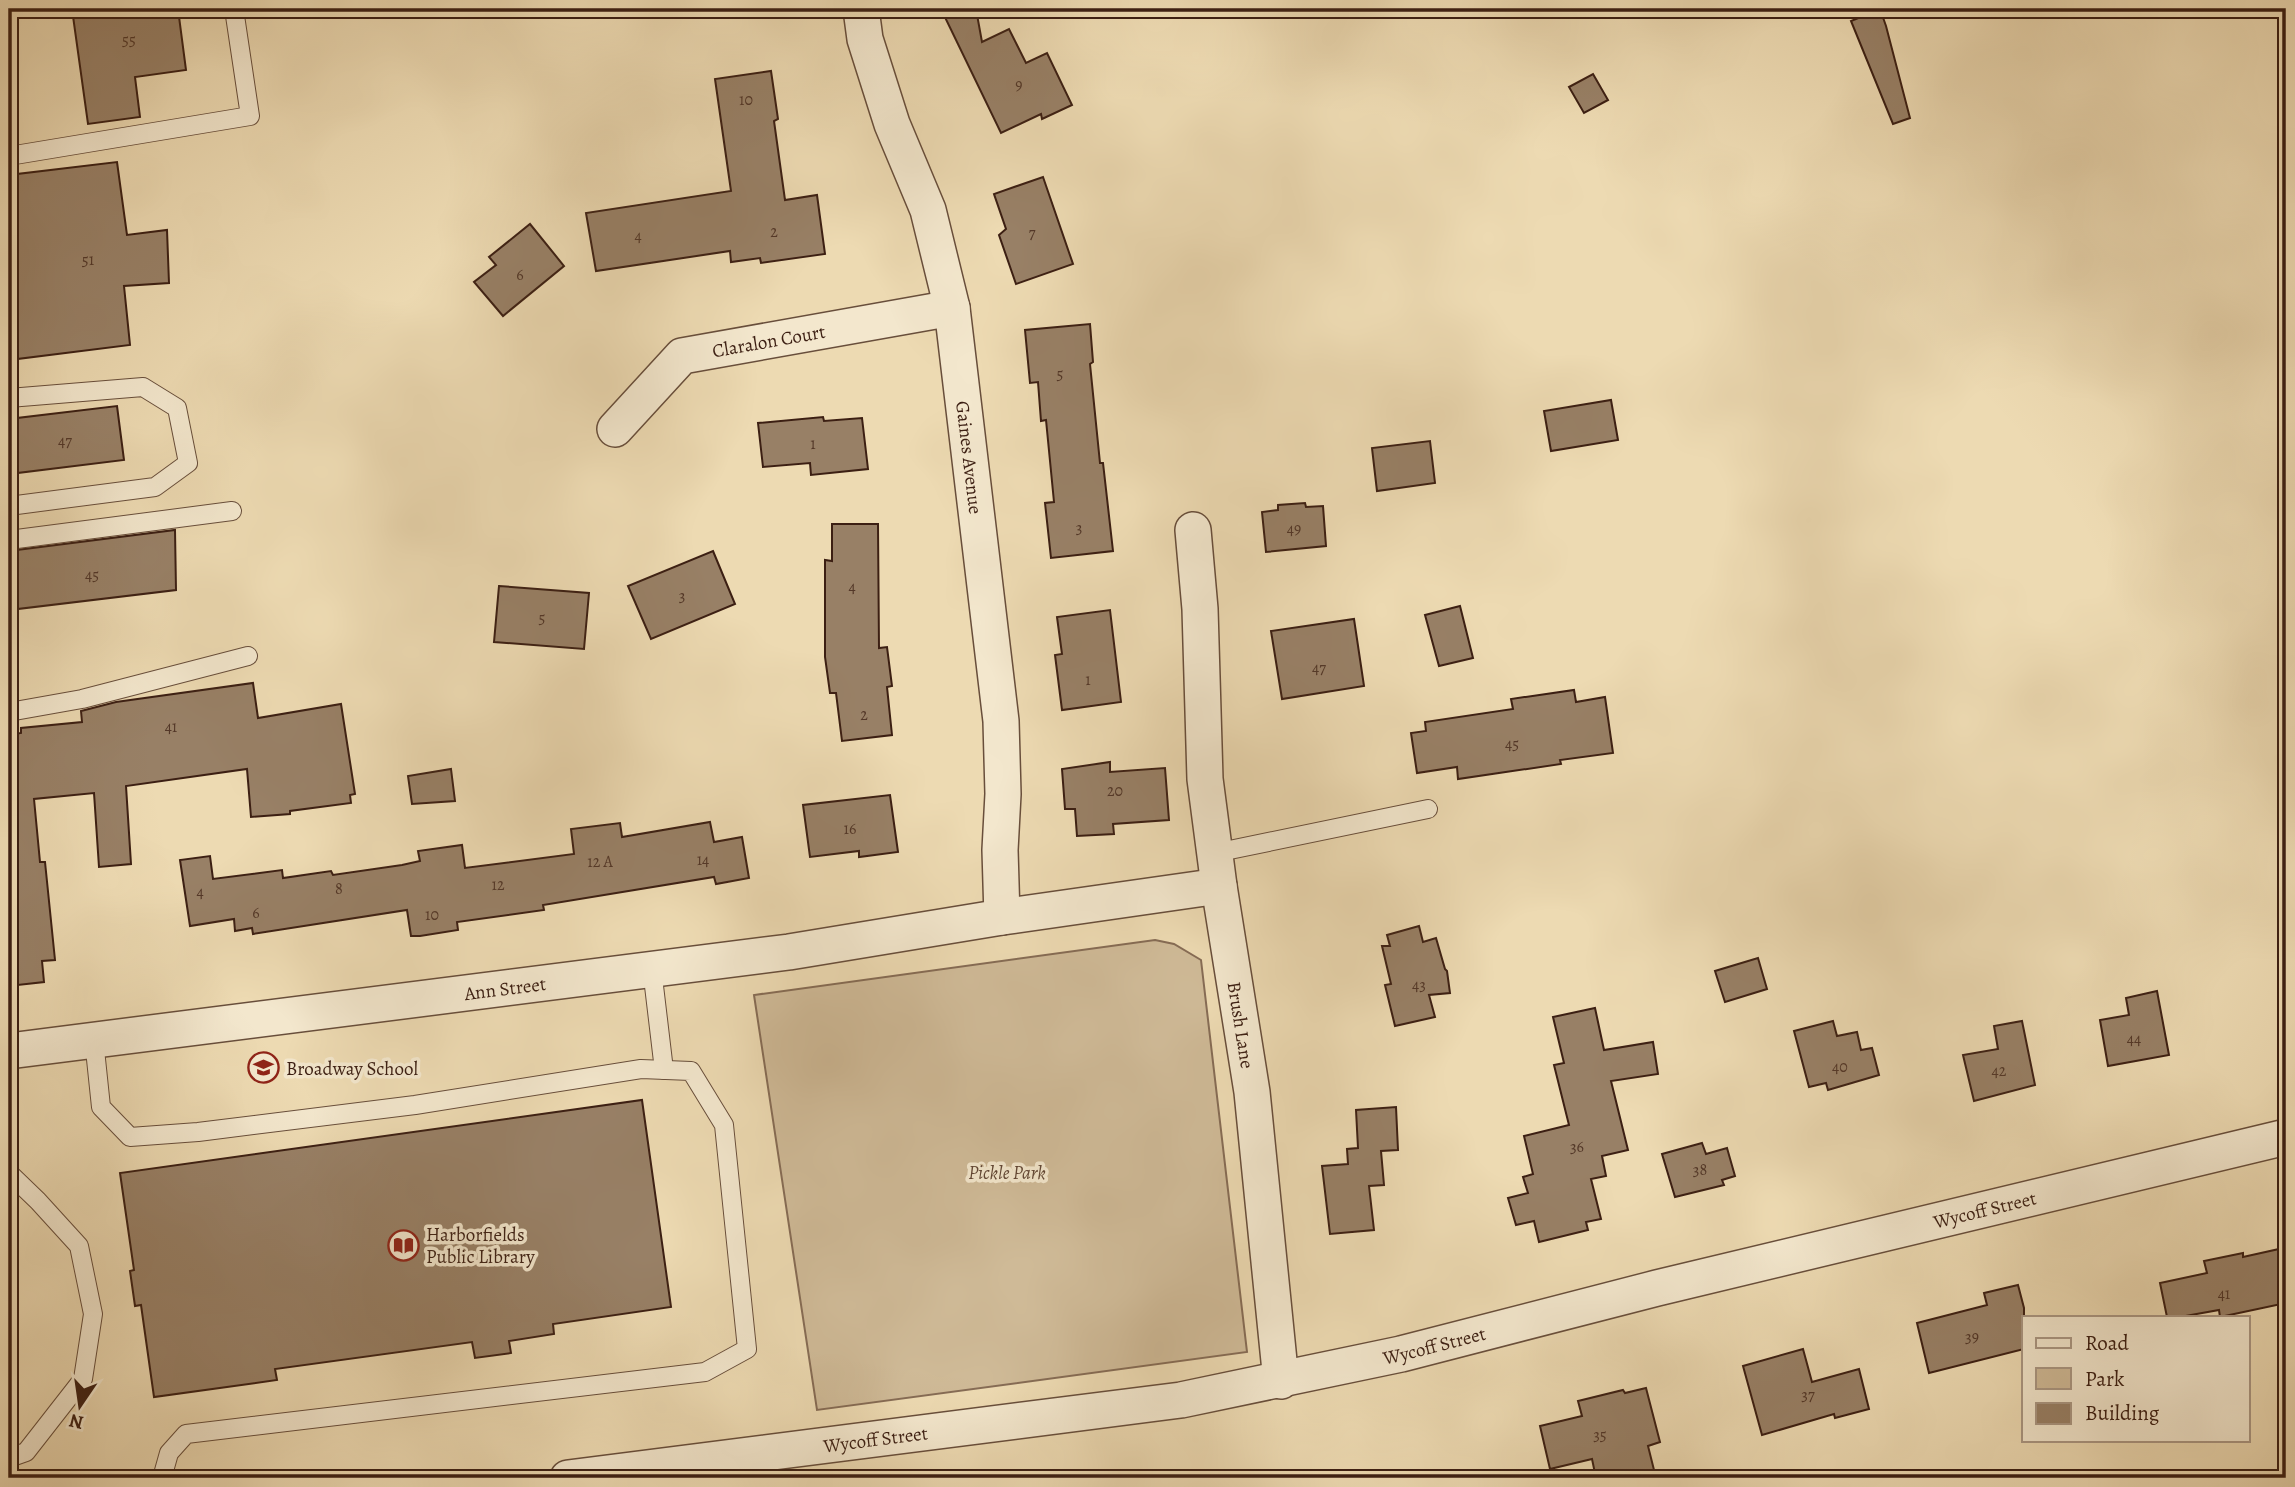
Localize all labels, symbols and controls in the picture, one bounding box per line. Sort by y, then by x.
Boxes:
house number: 55 [122,29,136,51]
house number: 9 [1015,74,1023,96]
house number: 10 [739,89,753,111]
house number: 2 [770,221,778,243]
house number: 7 [1029,222,1036,244]
house number: 4 [634,225,642,247]
house number: 51 [82,249,95,271]
house number: 6 [516,264,524,286]
street label: Claralon Court [710,319,827,364]
house number: 5 [1057,363,1064,385]
street label: Gaines Avenue [949,400,988,515]
house number: 47 [58,430,72,452]
house number: 1 [810,433,816,455]
house number: 3 [1076,517,1082,539]
house number: 49 [1287,518,1301,540]
house number: 45 [85,564,99,586]
house number: 4 [848,576,856,598]
house number: 3 [679,585,685,607]
house number: 5 [539,607,546,629]
house number: 47 [1312,657,1326,679]
house number: 1 [1085,669,1091,691]
house number: 2 [860,704,868,726]
house number: 41 [165,716,178,738]
house number: 45 [1505,733,1519,755]
house number: 20 [1107,780,1123,802]
house number: 16 [844,818,856,840]
house number: 14 [697,849,709,871]
house number: 12 A [587,851,613,873]
house number: 12 [491,874,505,896]
house number: 8 [335,878,343,900]
house number: 4 [196,881,204,903]
house number: 6 [252,902,260,924]
house number: 10 [425,904,439,926]
street label: Ann Street [462,971,548,1007]
house number: 43 [1412,974,1426,996]
street label: Brush Lane [1220,980,1260,1070]
house number: 44 [2127,1028,2141,1050]
school or university icon: Broadway School [246,1051,280,1085]
place label: Broadway School [286,1056,418,1082]
house number: 40 [1832,1056,1848,1078]
house number: 42 [1992,1060,2007,1082]
house number: 36 [1570,1136,1584,1158]
house number: 38 [1693,1159,1707,1181]
park label: Pickle Park [968,1160,1046,1186]
street label: Wycoff Street [1930,1185,2039,1235]
place label: Harborfields Public Library [426,1222,535,1270]
library icon: Harborfields Public Library [386,1228,420,1262]
house number: 41 [2218,1283,2231,1305]
legend [2022,1316,2250,1442]
street label: Wycoff Street [1380,1321,1489,1372]
house number: 39 [1965,1326,1979,1348]
text: Road [2085,1329,2129,1357]
text: Park [2085,1365,2125,1393]
north arrow [46,1372,116,1442]
house number: 37 [1801,1384,1815,1406]
text: Building [2085,1399,2160,1427]
text: N [67,1407,86,1436]
street label: Wycoff Street [821,1420,929,1460]
house number: 35 [1593,1424,1607,1446]

